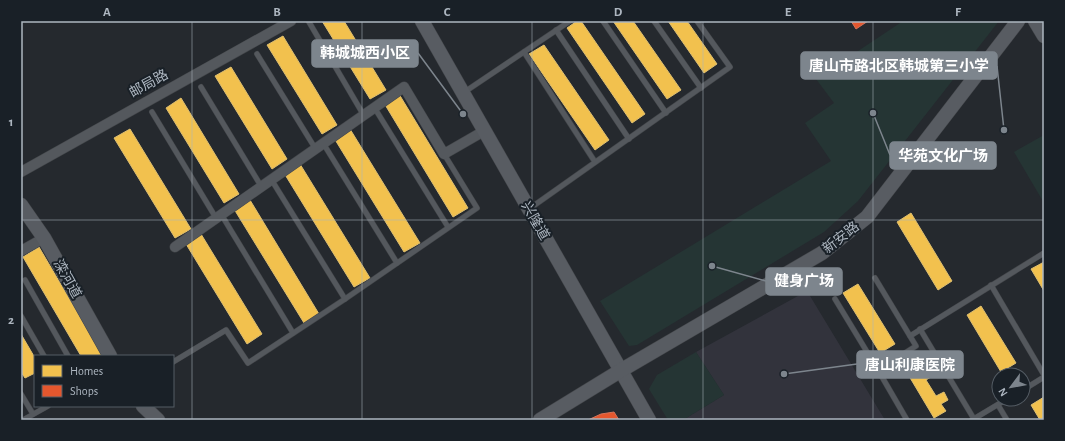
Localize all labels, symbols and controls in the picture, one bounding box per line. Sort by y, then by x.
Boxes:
text: A [103,6,111,19]
text: B [273,6,281,19]
text: C [444,6,451,19]
text: D [614,6,623,19]
text: E [785,6,792,19]
text: F [955,6,962,19]
callout: 韩城城西小区 [312,40,418,67]
text: 韩城城西小区 [320,44,410,61]
callout: 唐山市路北区韩城第三小学 [801,52,997,79]
text: 唐山市路北区韩城第三小学 [809,57,989,74]
street label: 邮局路 [127,67,171,100]
text: 1 [9,116,13,129]
callout: 华苑文化广场 [890,142,996,169]
text: 华苑文化广场 [898,147,988,164]
street label: 兴隆道 [518,199,552,243]
street label: 新安路 [820,219,862,256]
street label: 滦河道 [51,257,84,301]
callout: 健身广场 [766,268,842,295]
text: 健身广场 [774,273,834,289]
text: 2 [8,314,14,327]
callout: 唐山利康医院 [857,351,963,378]
legend [34,355,174,407]
text: 唐山利康医院 [865,357,955,373]
text: Homes [70,365,103,377]
north arrow [991,367,1031,407]
text: Shops [70,385,98,397]
text: N [996,386,1010,398]

